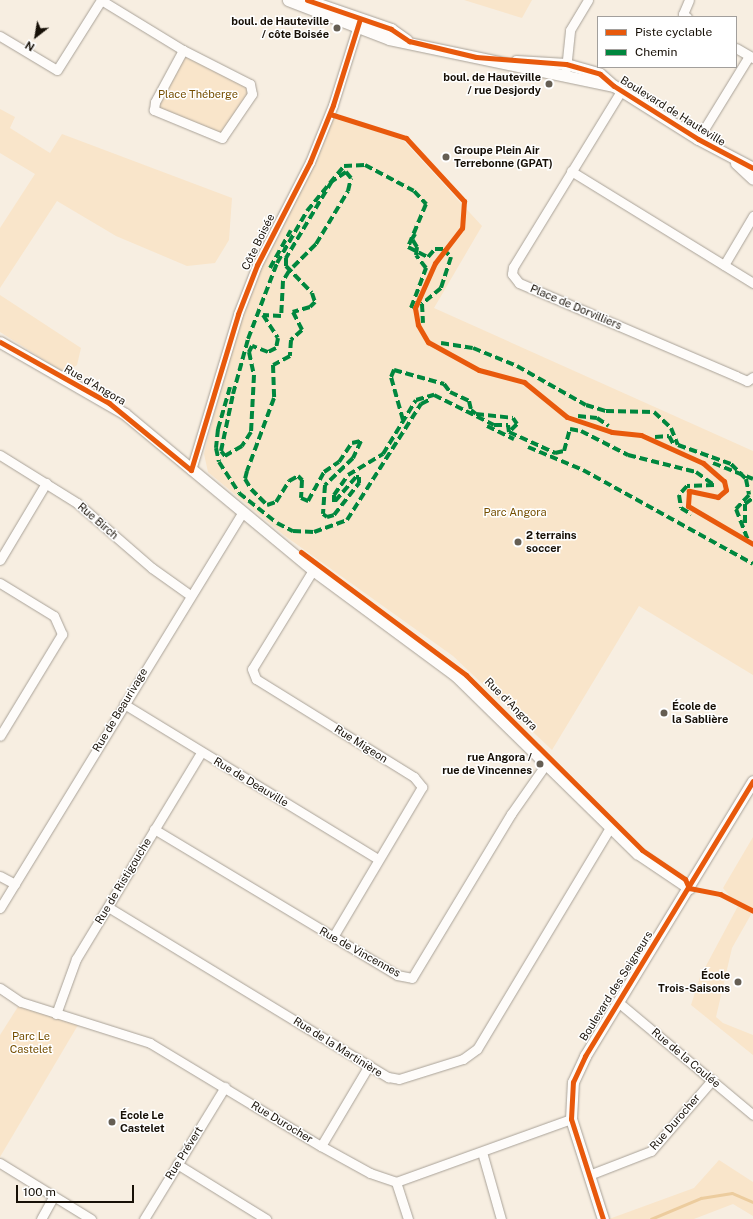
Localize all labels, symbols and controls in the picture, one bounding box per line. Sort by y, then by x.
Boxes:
place label: boul. de Hauteville / côte Boisée [231,15,329,41]
north arrow [16,16,56,56]
legend [597,16,737,68]
marker: boul. de Hauteville / côte Boisée [332,23,342,33]
text: Piste cyclable [635,25,712,39]
text: N [23,39,37,54]
text: Chemin [635,45,677,59]
place label: boul. de Hauteville / rue Desjordy [443,71,541,97]
street label: Boulevard de Hauteville [618,73,728,149]
marker: boul. de Hauteville / rue Desjordy [544,79,554,89]
park label: Place Théberge [158,87,238,101]
place label: Groupe Plein Air Terrebonne (GPAT) [454,144,553,170]
marker: Groupe Plein Air Terrebonne (GPAT) [441,152,451,162]
street label: Côte Boisée [239,212,277,272]
street label: Place de Dorvilliers [528,282,624,332]
street label: Rue d'Angora [62,362,128,408]
street label: Rue Birch [75,500,121,542]
park label: Parc Angora [483,505,547,519]
place label: 2 terrains soccer [526,529,577,555]
marker: 2 terrains soccer [513,537,523,547]
street label: Rue de Beaurivage [90,666,150,754]
street label: Rue d'Angora [482,675,540,733]
place label: École de la Sablière [672,700,728,726]
marker: École de la Sablière [659,708,669,718]
street label: Rue Migeon [332,722,390,766]
place label: rue Angora / rue de Vincennes [442,751,532,777]
street label: Rue de Deauville [211,754,291,810]
marker: rue Angora / rue de Vincennes [535,759,545,769]
street label: Rue de Ristigouche [92,835,154,927]
street label: Rue de Vincennes [317,924,403,980]
street label: Boulevard des Seigneurs [577,929,655,1043]
place label: École Trois-Saisons [658,969,730,995]
marker: École Trois-Saisons [733,977,743,987]
street label: Rue de la Martinière [291,1014,385,1080]
street label: Rue de la Coulée [649,1025,723,1091]
park label: Parc Le Castelet [10,1030,52,1056]
street label: Rue Durocher [647,1091,703,1153]
street label: Rue Durocher [249,1098,315,1146]
place label: École Le Castelet [120,1109,164,1135]
marker: École Le Castelet [107,1117,117,1127]
street label: Rue Prévert [162,1124,206,1182]
scale bar [18,1177,136,1203]
text: 100 m [23,1185,56,1199]

